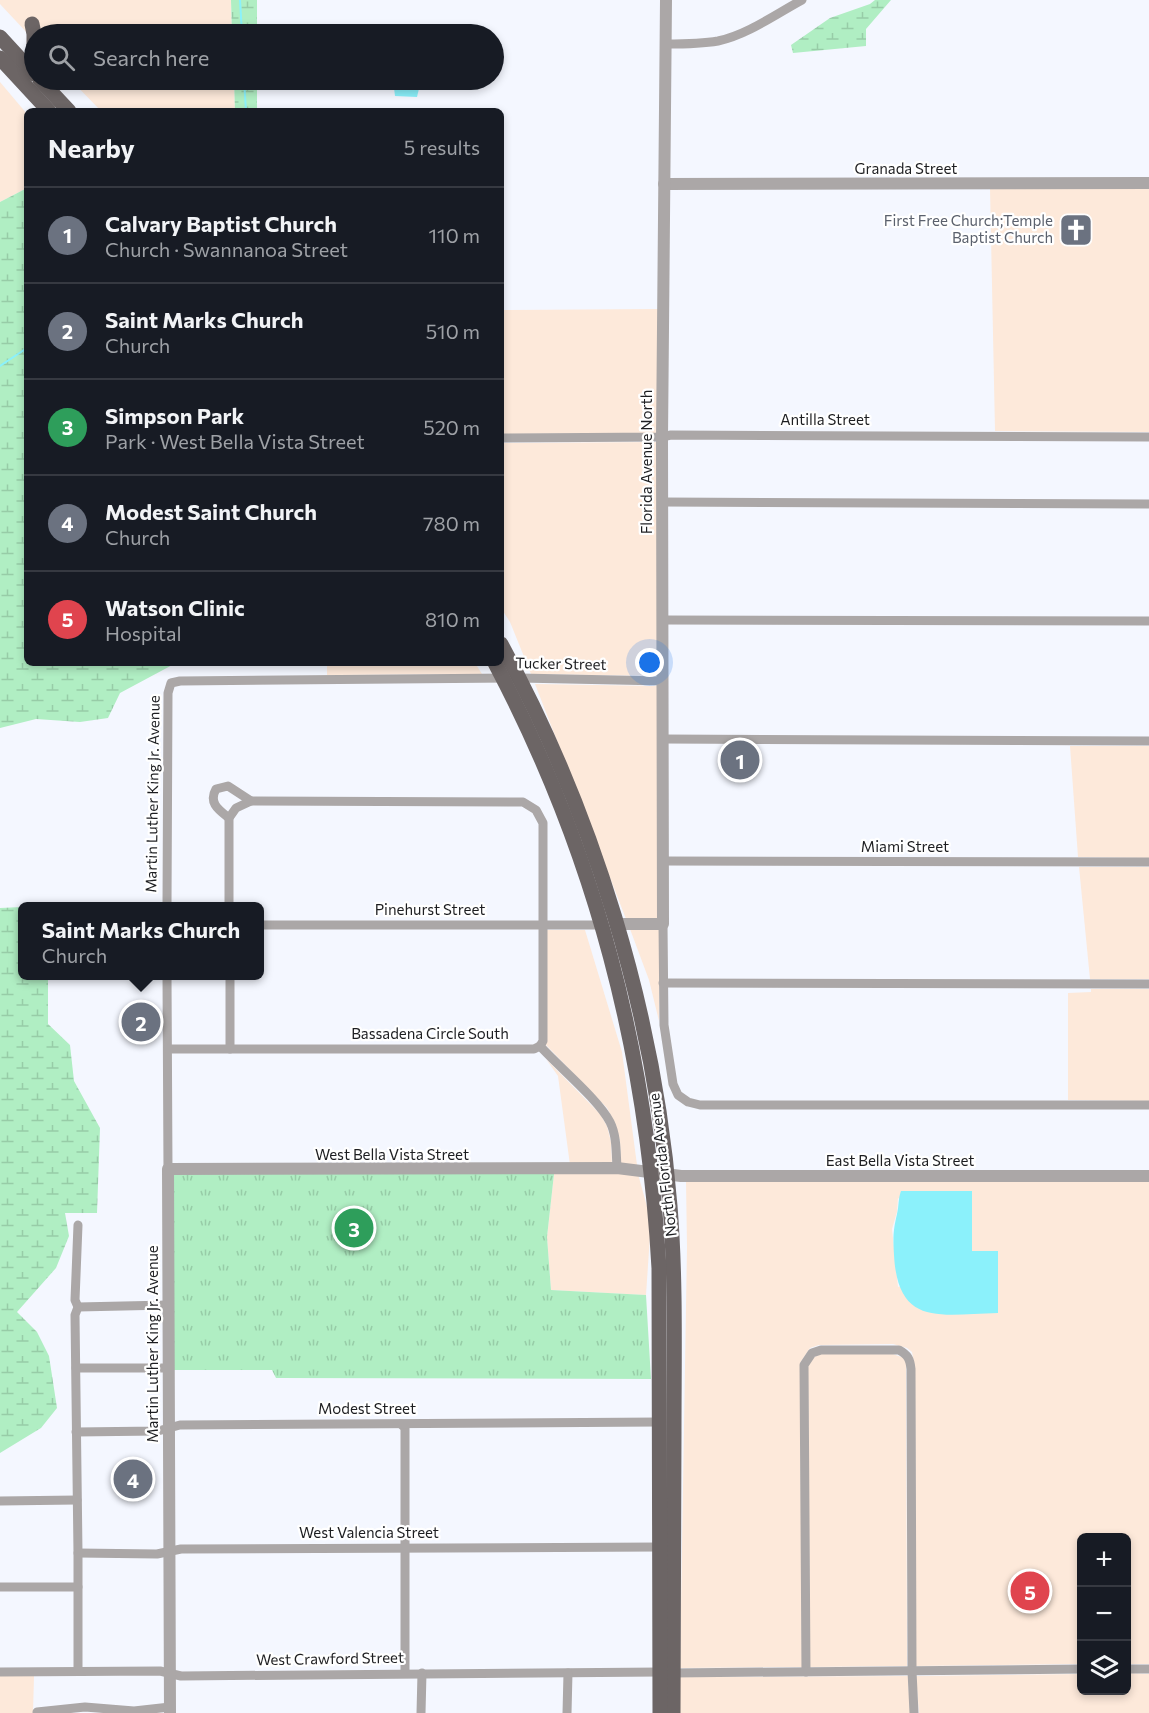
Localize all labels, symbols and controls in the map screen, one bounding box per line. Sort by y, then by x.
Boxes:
search box [24,24,504,90]
icon: search [45,41,78,74]
text: Search here [93,44,209,71]
text: Nearby [48,132,135,163]
text: 5 results [404,135,480,159]
street label: Granada Street [855,159,957,177]
text: Calvary Baptist Church [105,210,337,237]
place label: First Free Church;Temple Baptist Church [884,211,1053,246]
church icon: First Free Church;Temple Baptist Church [1058,212,1094,248]
text: 1 [63,223,72,247]
text: 110 m [429,223,480,247]
text: Church · Swannanoa Street [105,237,348,261]
text: Saint Marks Church [105,306,303,333]
text: 2 [62,319,73,343]
text: 510 m [426,319,480,343]
text: Church [105,333,170,357]
street label: Florida Avenue North [637,390,655,534]
text: Simpson Park [105,402,244,429]
street label: Antilla Street [780,410,870,428]
text: 3 [62,415,73,439]
text: 520 m [423,415,480,439]
text: Park · West Bella Vista Street [105,429,365,453]
text: Modest Saint Church [105,498,317,525]
text: 4 [61,511,74,535]
text: 780 m [423,511,480,535]
text: Church [105,525,170,549]
text: Watson Clinic [105,594,245,621]
text: 5 [62,607,73,631]
text: 810 m [425,607,480,631]
text: Hospital [105,621,182,645]
your location [635,648,664,677]
street label: Tucker Street [515,653,607,673]
street label: Martin Luther King Jr. Avenue [141,695,163,893]
pin: 1 [720,738,760,783]
street label: Miami Street [861,837,949,855]
street label: Pinehurst Street [375,900,485,918]
popup [18,902,264,980]
text: Saint Marks Church [42,916,240,943]
text: Church [42,943,107,967]
pin: 2 [122,1000,160,1044]
street label: Bassadena Circle South [351,1024,509,1042]
street label: North Florida Avenue [644,1092,680,1238]
street label: West Bella Vista Street [315,1145,469,1163]
street label: East Bella Vista Street [826,1151,974,1169]
pin: 3 [334,1206,374,1250]
street label: Martin Luther King Jr. Avenue [143,1245,161,1443]
street label: Modest Street [318,1399,416,1417]
pin: 4 [114,1456,152,1502]
street label: West Valencia Street [299,1523,439,1541]
map controls [1077,1533,1131,1695]
button: + [1077,1533,1131,1587]
pin: 5 [1010,1568,1050,1614]
button: − [1077,1587,1131,1641]
button: layers [1077,1641,1131,1695]
street label: West Crawford Street [256,1648,404,1668]

